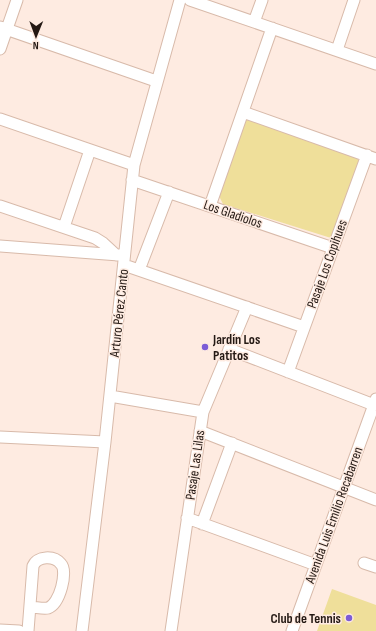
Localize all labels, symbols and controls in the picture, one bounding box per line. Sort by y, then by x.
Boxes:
north arrow [16,16,56,56]
text: N [33,39,39,52]
street label: Los Gladiolos [201,196,265,232]
street label: Pasaje Los Copihues [303,217,351,311]
street label: Arturo Pérez Canto [106,268,132,359]
place label: Jardín Los Patitos [212,331,260,364]
marker: Jardín Los Patitos [200,342,210,352]
street label: Pasaje Las Lilas [182,429,208,501]
street label: Avenida Luis Emilio Recabarren [301,444,367,586]
place label: Club de Tennis [270,610,341,627]
marker: Club de Tennis [344,613,354,623]

